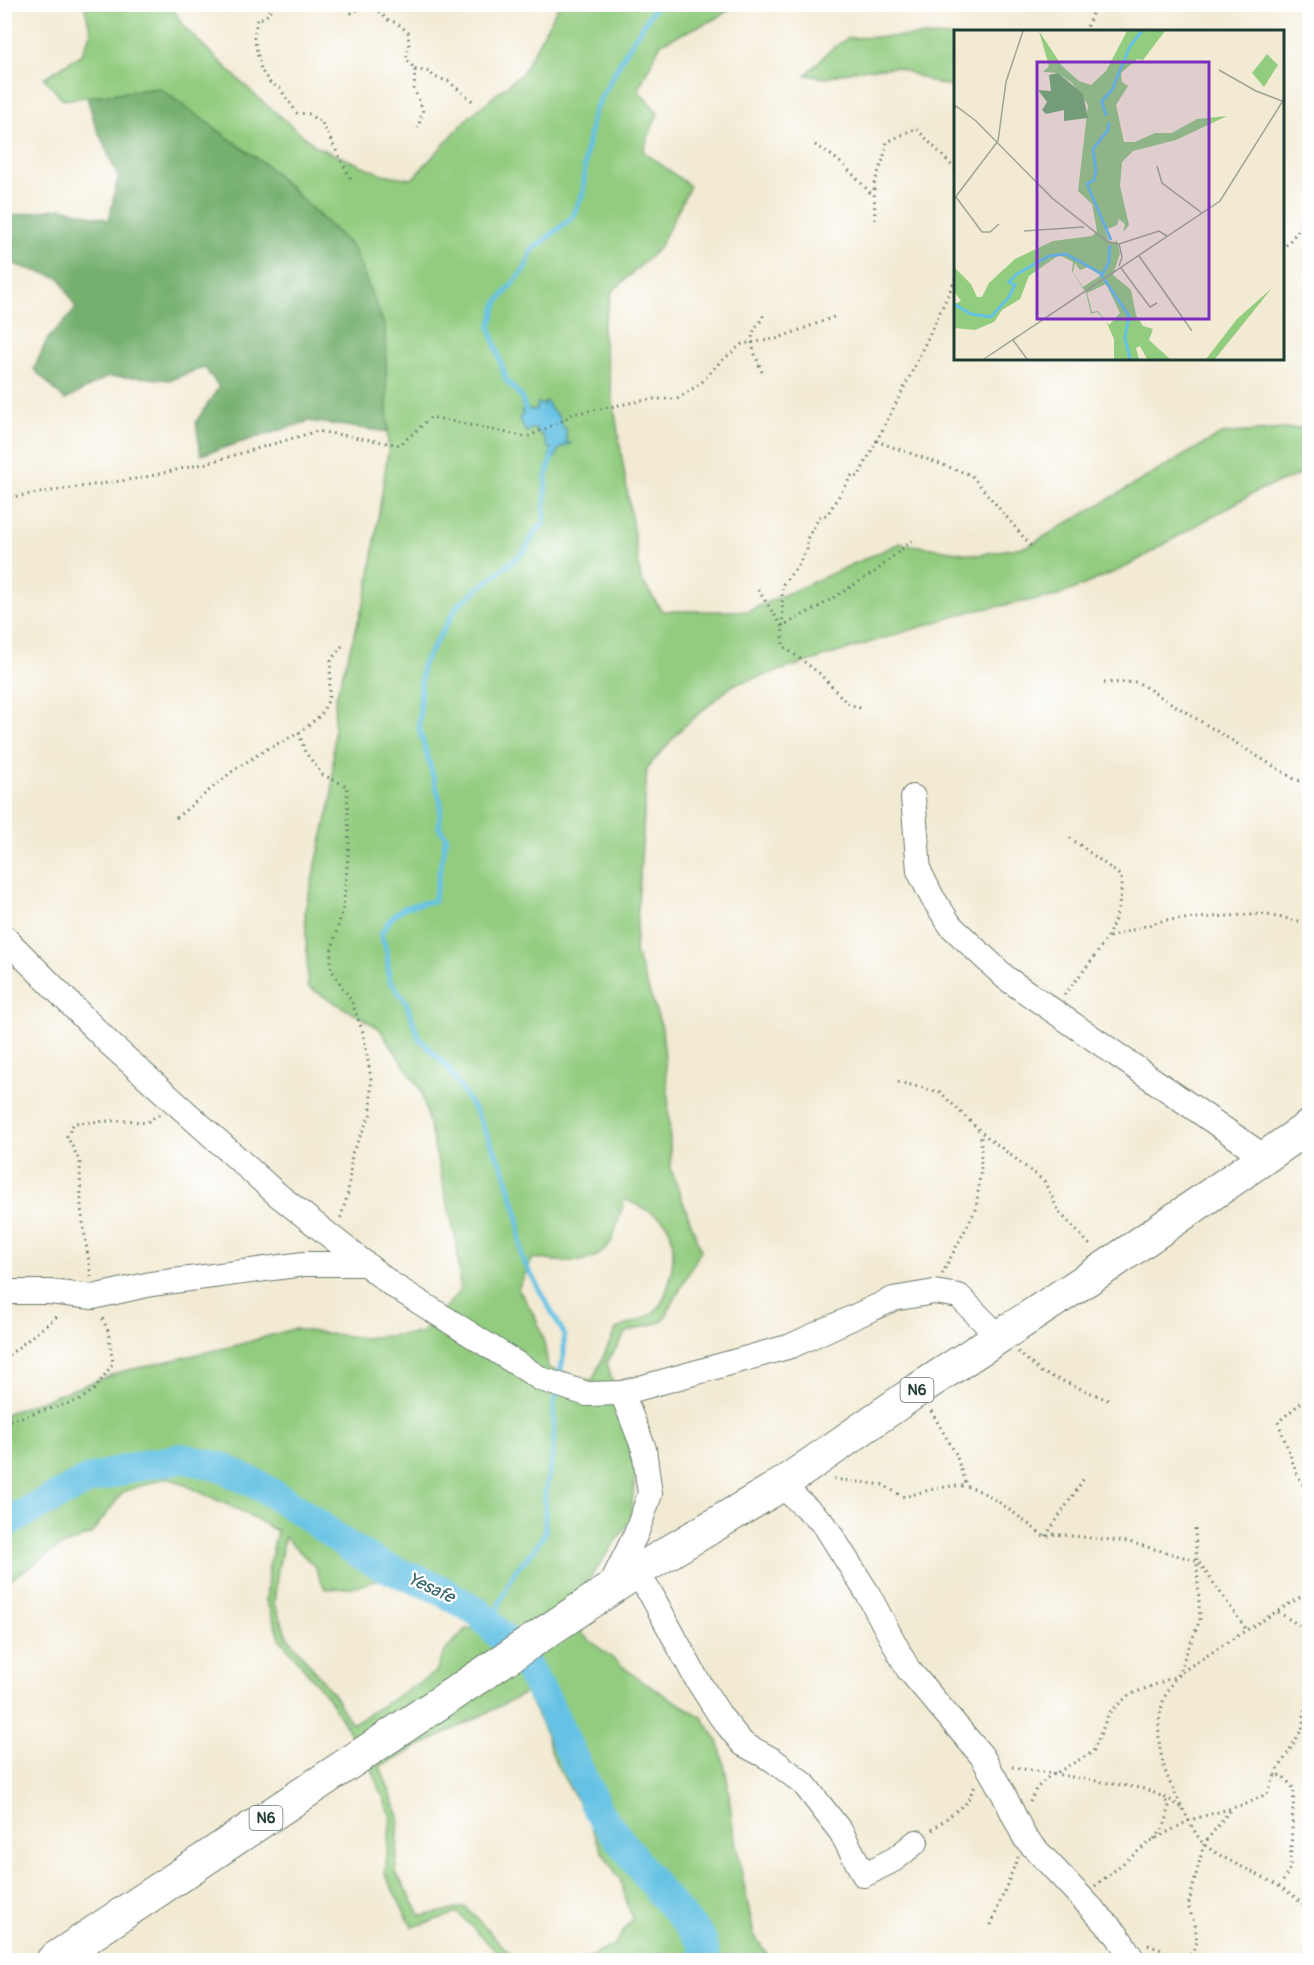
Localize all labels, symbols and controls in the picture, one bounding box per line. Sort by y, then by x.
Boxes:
inset map [954,30,1284,360]
road number: N6 [900,1378,934,1402]
water label: Yesafe [404,1567,460,1610]
road number: N6 [250,1806,282,1830]

